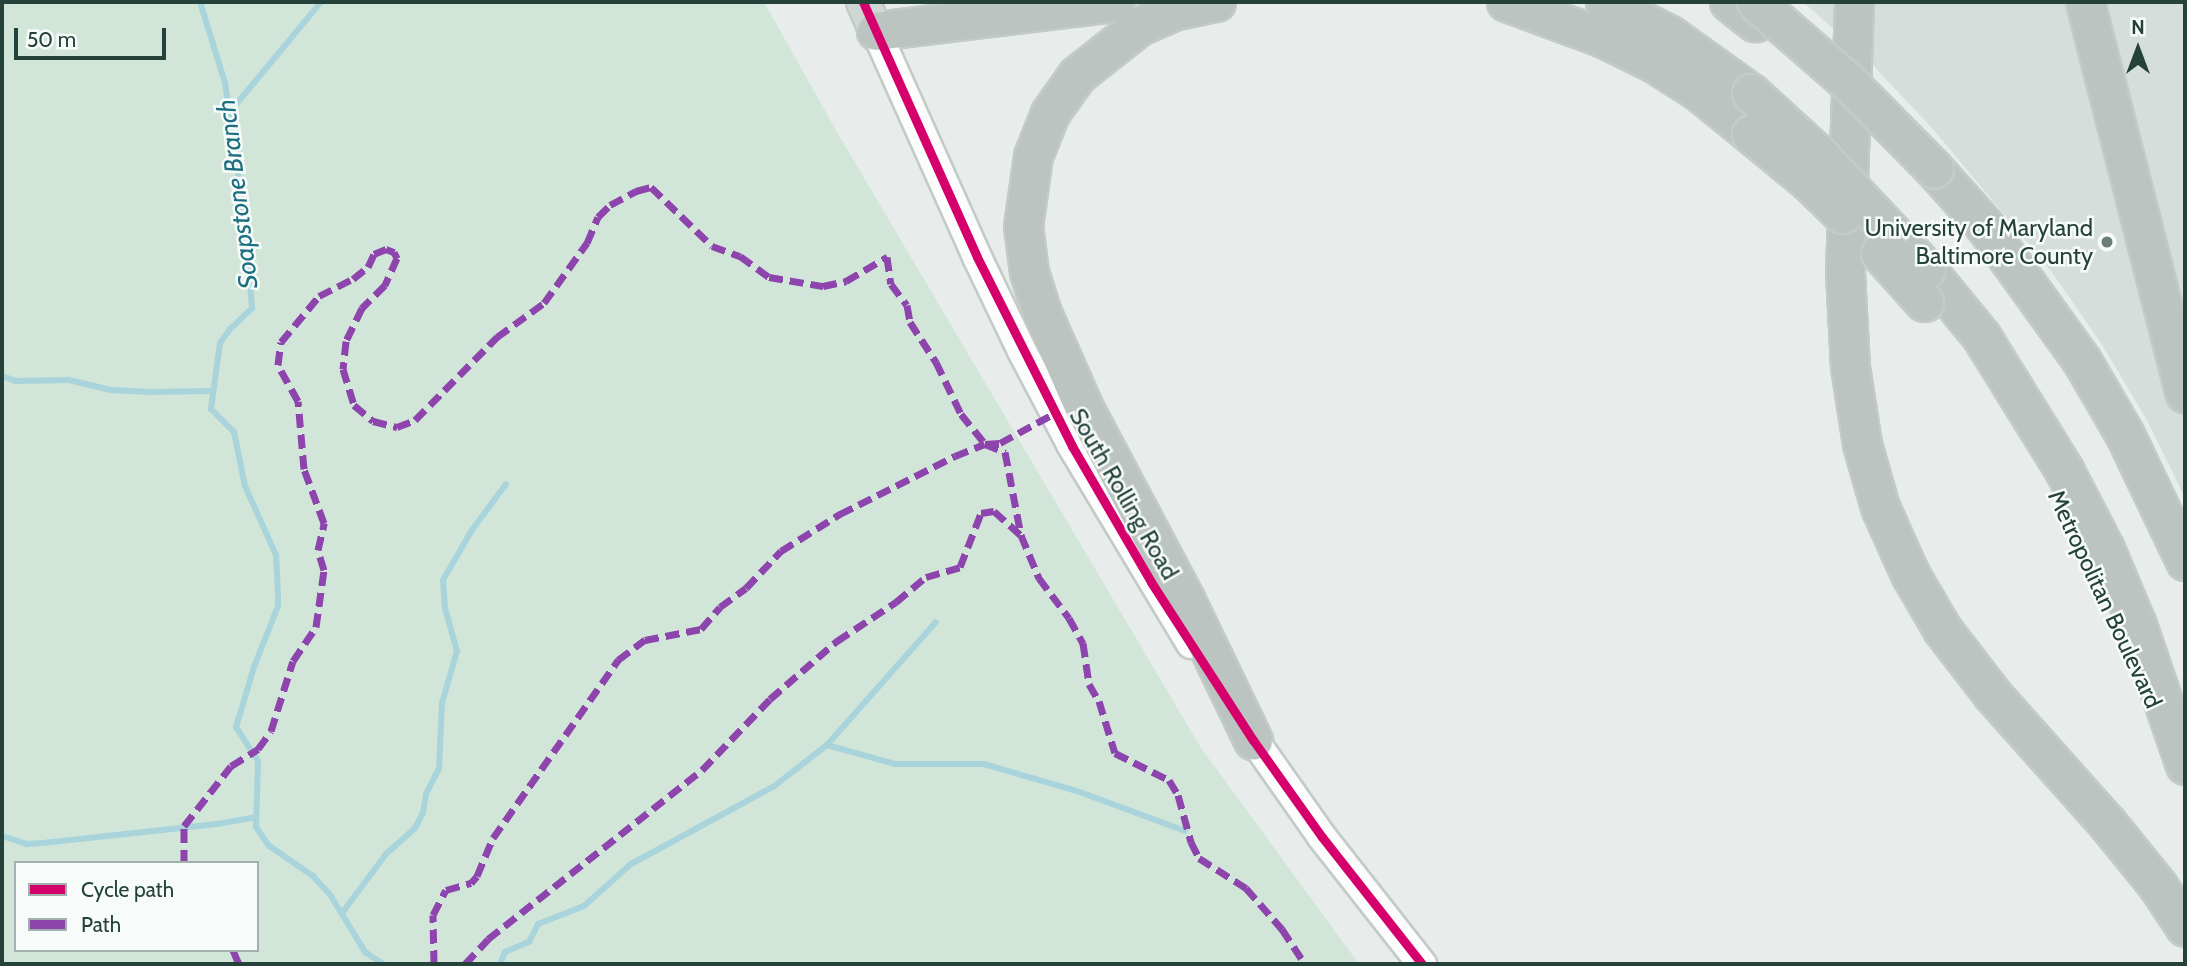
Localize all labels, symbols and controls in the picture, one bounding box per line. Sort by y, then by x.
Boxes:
scale bar [18,14,170,58]
north arrow [2103,14,2173,84]
text: N [2131,16,2145,39]
text: 50 m [27,27,76,52]
water label: Soapstone Branch [211,97,265,291]
place label: University of Maryland Baltimore County [1864,214,2093,270]
marker: University of Maryland Baltimore County [2099,234,2115,250]
street label: South Rolling Road [1063,403,1185,585]
street label: Metropolitan Boulevard [2042,485,2168,713]
legend [14,861,259,952]
text: Cycle path [81,877,174,902]
text: Path [81,912,121,937]

